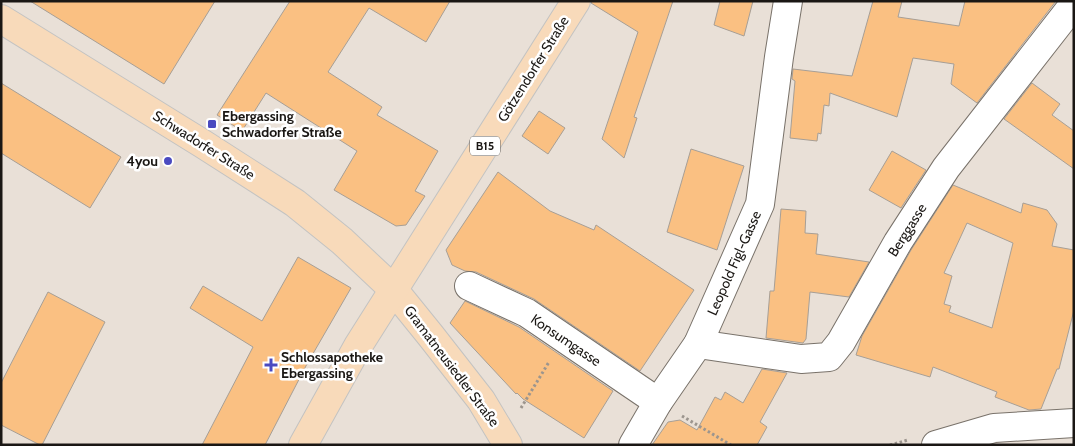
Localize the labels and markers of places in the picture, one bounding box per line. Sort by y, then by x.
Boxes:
place label: Ebergassing Schwadorfer Straße [222,107,342,141]
marker: Ebergassing Schwadorfer Straße [206,118,218,130]
place label: 4you [126,152,158,170]
marker: 4you [162,155,174,167]
place label: Schlossapotheke Ebergassing [281,348,383,382]
marker: Schlossapotheke Ebergassing [265,359,277,371]

